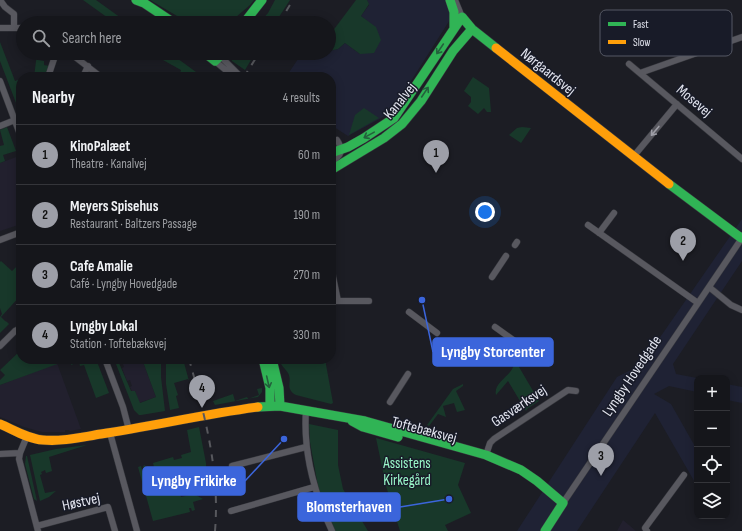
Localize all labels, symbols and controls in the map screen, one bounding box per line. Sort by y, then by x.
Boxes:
legend [600,10,732,56]
search box [16,16,336,60]
text: Fast [633,18,649,31]
icon: search [30,27,52,49]
text: Search here [62,29,122,48]
text: Slow [633,36,650,49]
one-way arrow [436,44,445,55]
street label: Nørgaardsvej [517,44,580,100]
street label: Kanalvej [379,79,421,123]
street label: Mosevej [672,81,716,122]
one-way arrow [421,87,430,98]
text: Nearby [32,88,75,108]
text: 4 results [283,90,320,106]
one-way arrow [651,125,660,136]
one-way arrow [363,131,375,139]
text: KinoPalæet [70,137,130,156]
pin: 1 [423,140,449,173]
text: 1 [42,147,48,163]
text: 60 m [298,147,320,163]
text: Theatre · Kanalvej [70,156,147,172]
text: Meyers Spisehus [70,197,158,216]
your location [475,202,495,222]
text: 2 [42,207,48,223]
text: 190 m [293,207,320,223]
text: Restaurant · Baltzers Passage [70,216,197,232]
pin: 2 [670,228,696,261]
text: Cafe Amalie [70,257,133,276]
text: 3 [42,267,48,283]
text: 270 m [293,267,320,283]
text: Café · Lyngby Hovedgade [70,276,177,292]
text: Lyngby Lokal [70,317,138,336]
text: 4 [42,327,48,343]
text: 330 m [293,327,320,343]
street label: Lyngby Hovedgade [598,332,666,420]
text: Station · Toftebæksvej [70,336,166,352]
callout: Lyngby Storcenter [433,338,553,366]
text: Lyngby Storcenter [441,343,545,362]
pin: 4 [189,375,215,408]
one-way arrow [265,375,273,388]
map controls [694,375,730,519]
button: + [694,375,730,411]
street label: Gasværksvej [488,380,551,431]
button: − [694,411,730,447]
street label: Toftebæksvej [389,412,459,448]
pin: 3 [588,443,614,476]
button: locate [694,447,730,483]
park label: Assistens Kirkegård [382,454,431,490]
callout: Lyngby Frikirke [143,467,245,495]
text: Lyngby Frikirke [151,472,237,491]
button: layers [694,483,730,519]
street label: Høstvej [60,489,102,515]
callout: Blomsterhaven [298,493,400,521]
text: Blomsterhaven [306,498,392,517]

